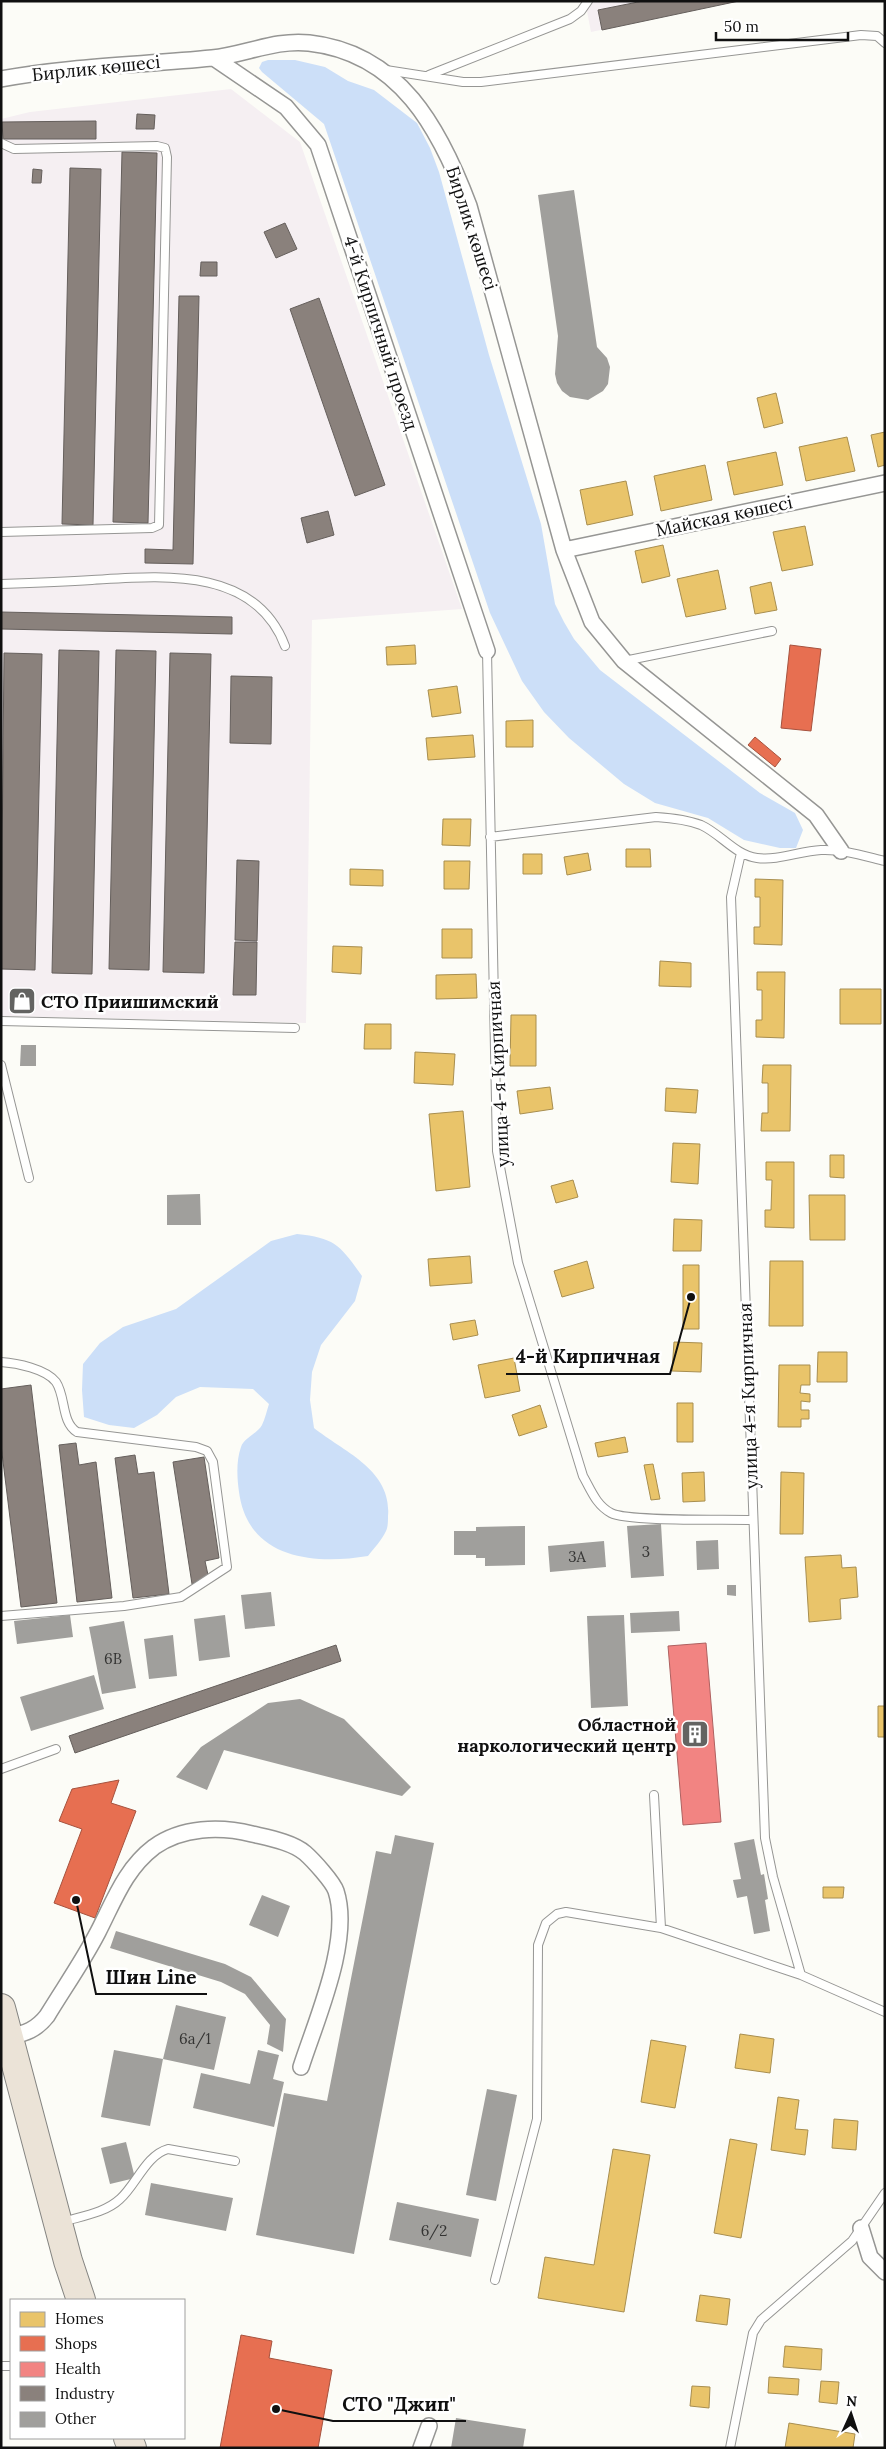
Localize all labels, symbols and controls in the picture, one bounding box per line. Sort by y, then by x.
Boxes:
scale bar [716,10,848,42]
text: 50 m [724,17,759,36]
street label: Бирлик көшесі [31,50,161,86]
street label: Бирлик көшесі [441,163,503,293]
street label: 4-й Кирпичный проезд [339,233,423,433]
street label: Майская көшесі [653,490,795,542]
street label: улица 4-я Кирпичная [482,980,514,1168]
shop icon: СТО Приишимский [7,986,37,1016]
place label: СТО Приишимский [41,990,219,1013]
street label: улица 4-я Кирпичная [733,1302,763,1490]
callout: 4-й Кирпичная [506,1340,670,1374]
text: 4-й Кирпичная [516,1344,660,1368]
house number: 3 [642,1542,650,1561]
house number: 3А [568,1547,586,1566]
house number: 6В [104,1649,122,1668]
place label: Областной наркологический центр [457,1713,676,1757]
building icon: Областной наркологический центр [680,1719,710,1749]
callout: Шин Line [96,1960,207,1994]
text: Шин Line [106,1965,196,1989]
house number: 6а/1 [179,2029,211,2049]
house number: 6/2 [421,2221,447,2241]
legend [10,2299,185,2439]
text: Homes [55,2309,104,2328]
text: Shops [55,2334,97,2353]
text: Health [55,2359,101,2378]
text: Industry [55,2384,114,2403]
callout: СТО "Джип" [333,2387,466,2421]
north arrow [826,2389,876,2439]
text: СТО "Джип" [342,2392,456,2416]
text: N [846,2392,858,2410]
text: Other [55,2409,97,2428]

